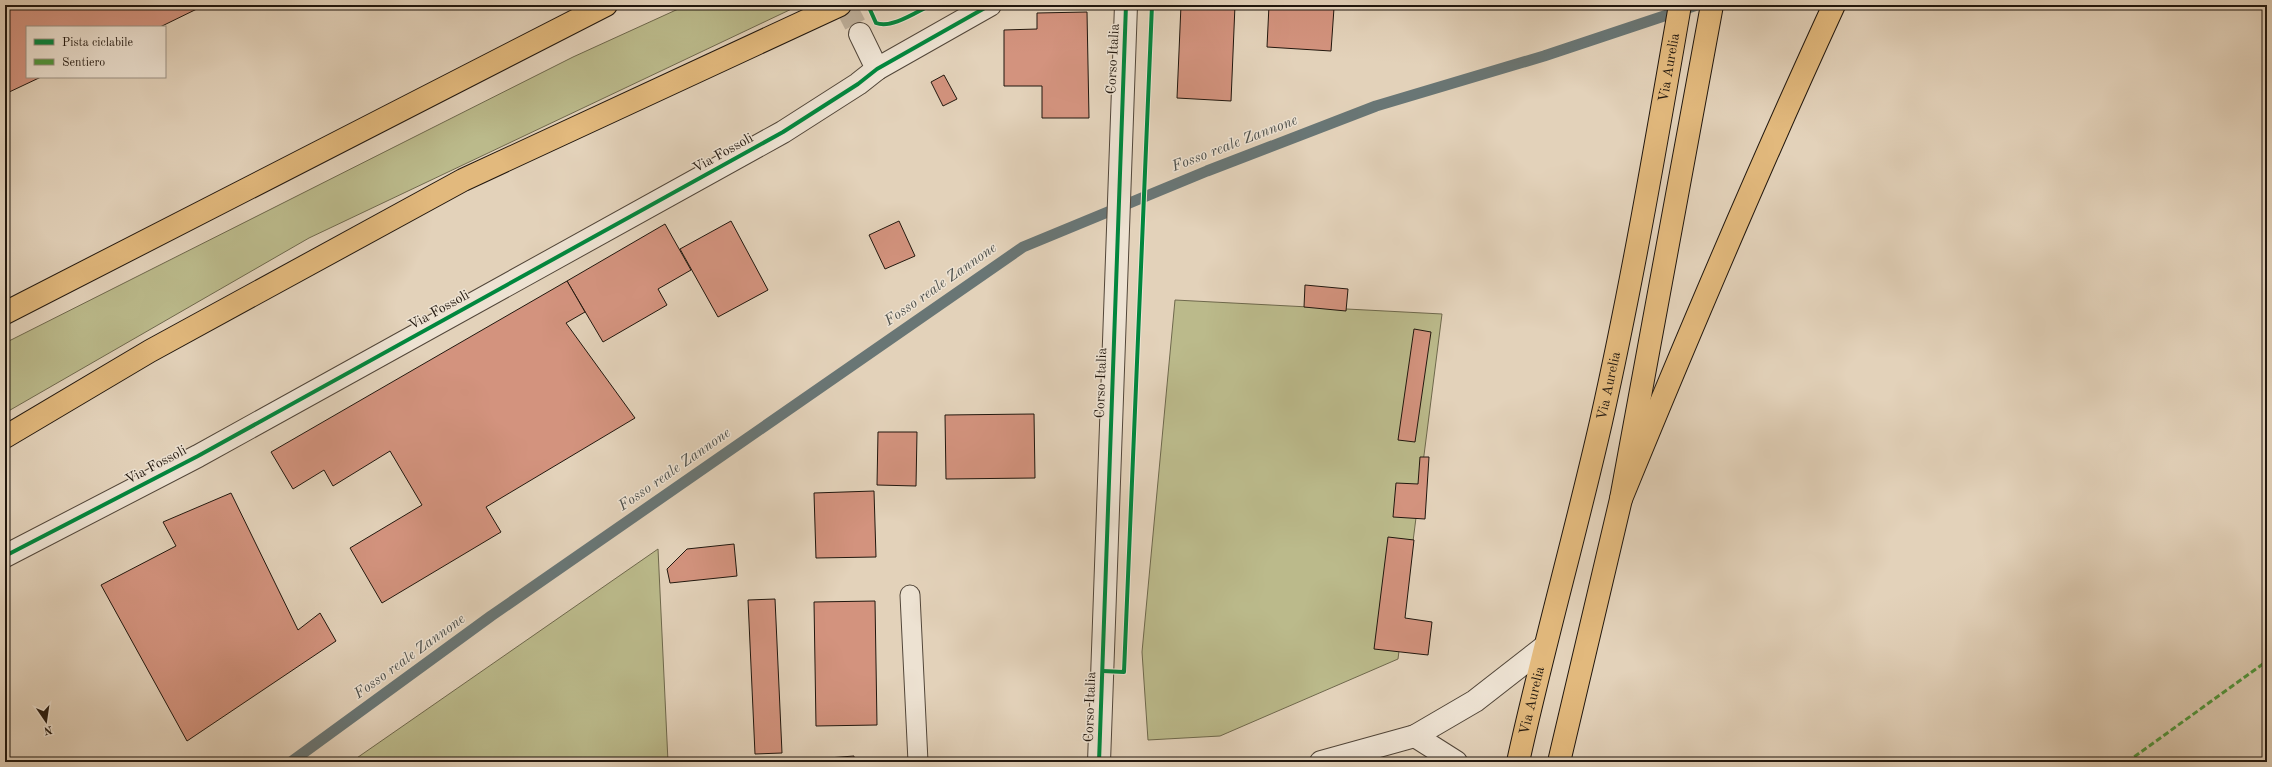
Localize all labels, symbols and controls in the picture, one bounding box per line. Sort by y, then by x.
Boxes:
street label: Corso Italia [1104,23,1122,95]
legend [26,26,166,78]
street label: Via Aurelia [1656,32,1682,103]
text: Pista ciclabile [62,37,134,49]
text: Sentiero [62,57,105,69]
water label: Fosso reale Zannone [1169,113,1300,175]
street label: Via Fossoli [690,131,756,175]
water label: Fosso reale Zannone [881,241,1000,330]
street label: Via Fossoli [406,288,472,332]
street label: Corso Italia [1093,347,1109,419]
street label: Via Aurelia [1595,350,1623,421]
water label: Fosso reale Zannone [615,426,734,515]
street label: Via Fossoli [123,443,189,487]
water label: Fosso reale Zannone [351,612,468,703]
street label: Via Aurelia [1517,665,1547,736]
street label: Corso Italia [1082,671,1098,743]
north arrow [26,701,66,741]
text: N [42,723,53,736]

